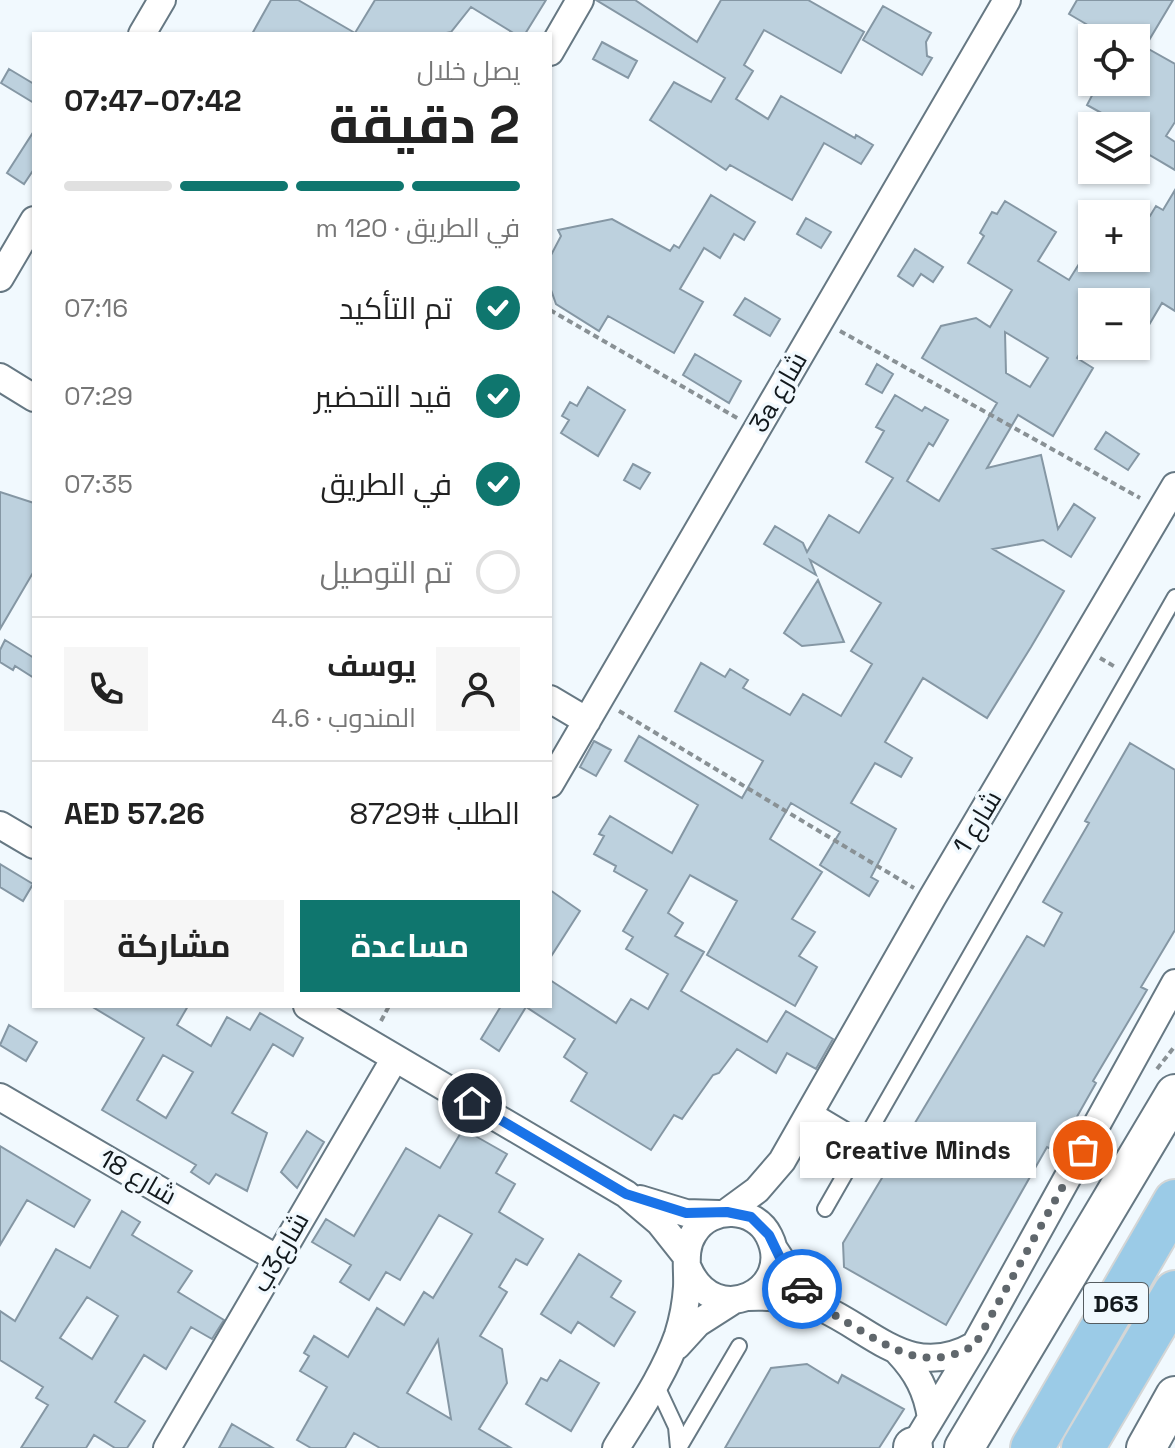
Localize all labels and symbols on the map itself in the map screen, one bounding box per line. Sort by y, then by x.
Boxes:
street label: 3a شارع [741,346,815,438]
street label: شارع 1 [945,784,1009,860]
pin [438,1069,506,1137]
pin [1049,1116,1117,1184]
callout: Creative Minds [799,1122,1035,1178]
street label: شارع 18 [93,1141,183,1213]
street label: شارع3ب [244,1206,316,1298]
courier [762,1249,842,1329]
road number: D63 [1084,1283,1148,1323]

